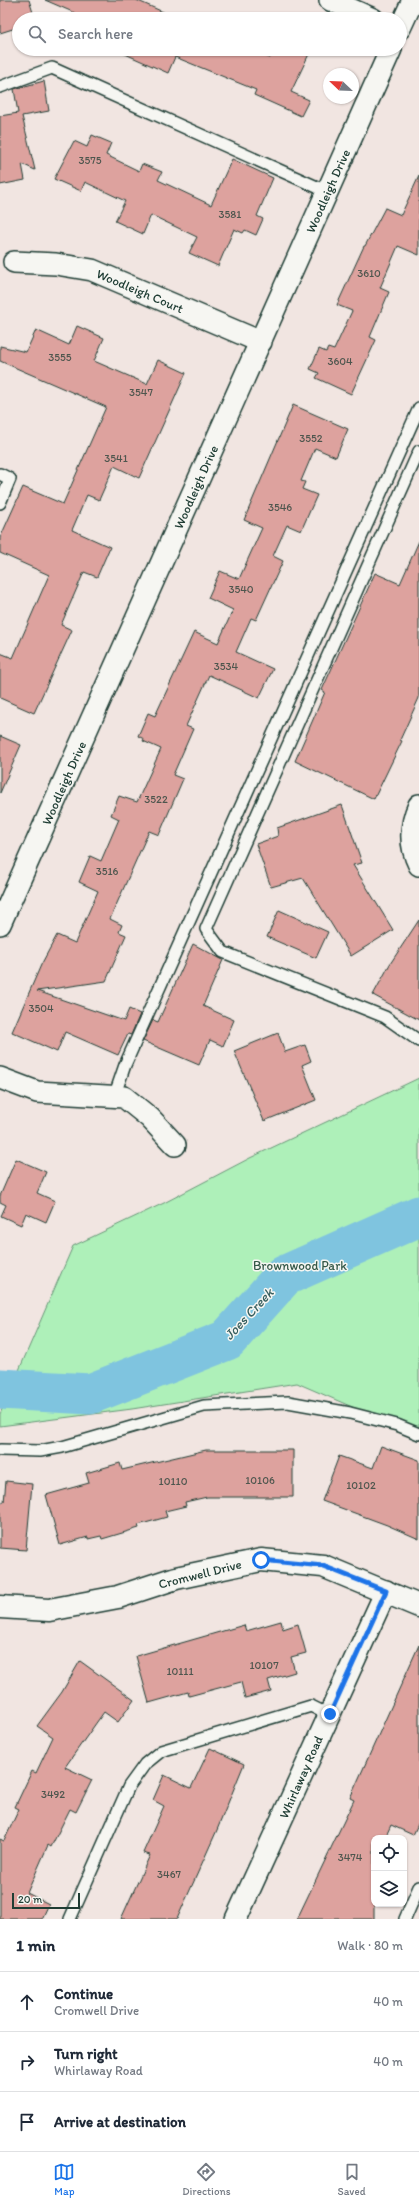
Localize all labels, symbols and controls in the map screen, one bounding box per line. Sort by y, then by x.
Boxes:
search box [12,12,407,56]
icon: search [26,23,48,45]
text: Search here [58,25,133,43]
north arrow [323,68,359,104]
street label: Woodleigh Drive [303,147,353,235]
house number: 3575 [78,154,102,167]
house number: 3581 [219,208,241,221]
street label: Woodleigh Court [94,266,186,316]
house number: 3610 [357,267,381,280]
house number: 3555 [48,351,72,364]
house number: 3604 [327,355,353,368]
house number: 3547 [129,386,153,399]
house number: 3552 [299,432,323,445]
street label: Woodleigh Drive [171,443,221,531]
house number: 3541 [104,452,128,465]
house number: 3546 [268,501,292,514]
house number: 3540 [228,583,254,596]
house number: 3534 [214,660,239,673]
street label: Woodleigh Drive [39,739,89,827]
house number: 3522 [144,793,168,806]
house number: 3516 [96,865,119,878]
house number: 3504 [28,1002,54,1015]
park label: Brownwood Park [253,1258,347,1273]
water label: Joes Creek [221,1284,278,1343]
house number: 10106 [245,1474,275,1487]
house number: 10110 [159,1475,188,1488]
house number: 10102 [346,1479,376,1492]
route start [252,1551,270,1569]
street label: Cromwell Drive [157,1556,243,1592]
house number: 10107 [249,1659,279,1672]
house number: 10111 [166,1665,194,1678]
route end [321,1705,339,1723]
street label: Whirlaway Road [276,1733,326,1821]
house number: 3492 [41,1788,65,1801]
map controls [371,1835,407,1907]
button: locate [371,1835,407,1871]
house number: 3474 [338,1851,363,1864]
house number: 3467 [157,1868,181,1881]
button: layers [371,1871,407,1907]
scale bar [12,1891,80,1910]
text: 20 m [18,1893,42,1906]
text: 1 min [16,1935,55,1955]
text: Walk · 80 m [337,1938,403,1953]
text: Continue [54,1985,113,2003]
icon: ahead [16,1991,38,2013]
text: 40 m [373,1994,403,2009]
text: Cromwell Drive [54,2003,139,2018]
text: Turn right [54,2045,118,2063]
icon: right [16,2051,38,2073]
text: 40 m [373,2054,403,2069]
text: Whirlaway Road [54,2063,143,2078]
icon: arrive [16,2111,38,2133]
text: Arrive at destination [54,2113,186,2131]
tab: Map [53,2161,75,2198]
tab: Directions [182,2161,231,2198]
tab: Saved [337,2161,366,2198]

